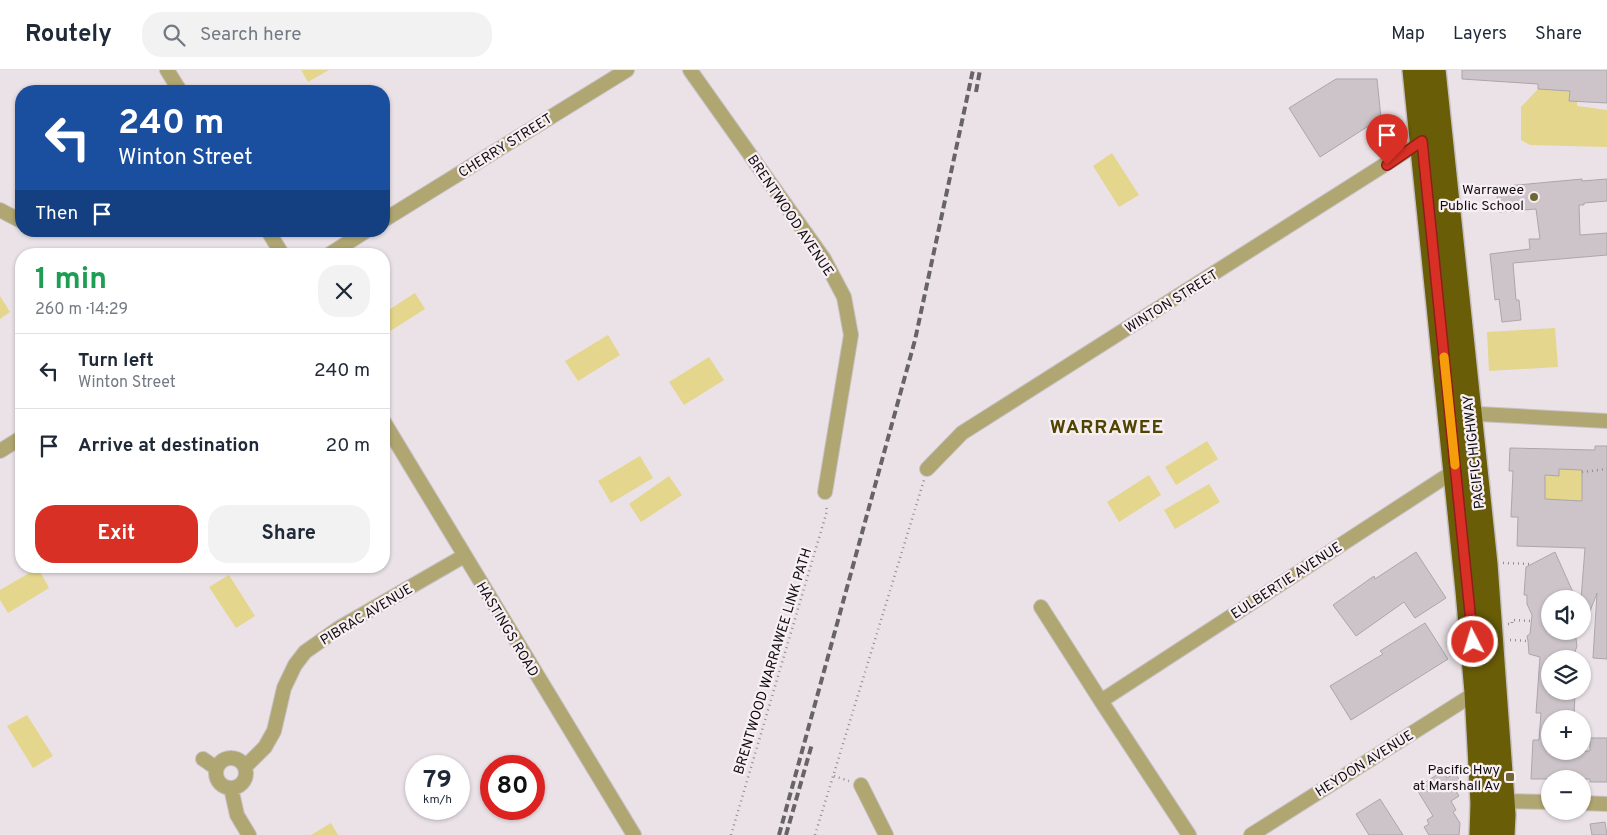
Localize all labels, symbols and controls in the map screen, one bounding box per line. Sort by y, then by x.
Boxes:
search box [142,12,492,57]
text: Routely [25,20,112,50]
icon: search [160,21,188,49]
text: Search here [200,23,301,47]
text: Map [1391,23,1425,46]
text: Layers [1453,23,1507,46]
text: Share [1535,23,1582,46]
text: 240 m [118,102,224,146]
icon: left [35,105,100,170]
street label: CHERRY STREET [456,111,556,182]
pin [1366,114,1408,165]
icon: arrive [1373,121,1401,149]
text: Winton Street [118,145,253,172]
street label: BRENTWOOD AVENUE [743,152,837,280]
place label: Warrawee Public School [1439,182,1524,215]
marker: Warrawee Public School [1528,191,1540,203]
icon: arrive [88,200,116,228]
text: Then [35,202,78,226]
text: 1 min [35,262,107,299]
button: close [318,265,370,317]
street label: WINTON STREET [1122,267,1222,338]
text: 260 m · 14:29 [35,300,128,320]
text: Turn left [78,349,154,373]
icon: left [35,357,63,385]
text: 240 m [314,359,370,383]
text: Winton Street [78,373,176,393]
street label: PACIFIC HIGHWAY [1460,394,1489,510]
district label: WARRAWEE [1050,416,1164,440]
icon: arrive [35,432,63,460]
text: Arrive at destination [78,434,259,458]
text: 20 m [326,434,370,458]
button: Exit [35,505,198,563]
button: Share [208,505,370,563]
street label: EULBERTIE AVENUE [1228,539,1345,623]
street label: BRENTWOOD WARRAWEE LINK PATH [731,546,816,777]
street label: HASTINGS ROAD [472,579,542,680]
street label: PIBRAC AVENUE [317,581,416,650]
map controls [1541,590,1591,820]
button: sound [1541,590,1591,640]
position arrow [1446,615,1498,667]
button: layers [1541,650,1591,700]
button: + [1541,710,1591,760]
street label: HEYDON AVENUE [1313,727,1417,801]
speed limit sign: 80 [480,755,545,820]
place label: Pacific Hwy at Marshall Av [1413,762,1500,795]
text: 79 [423,765,452,797]
button: − [1541,770,1591,820]
marker: Pacific Hwy at Marshall Av [1504,771,1516,783]
text: km/h [423,792,452,808]

